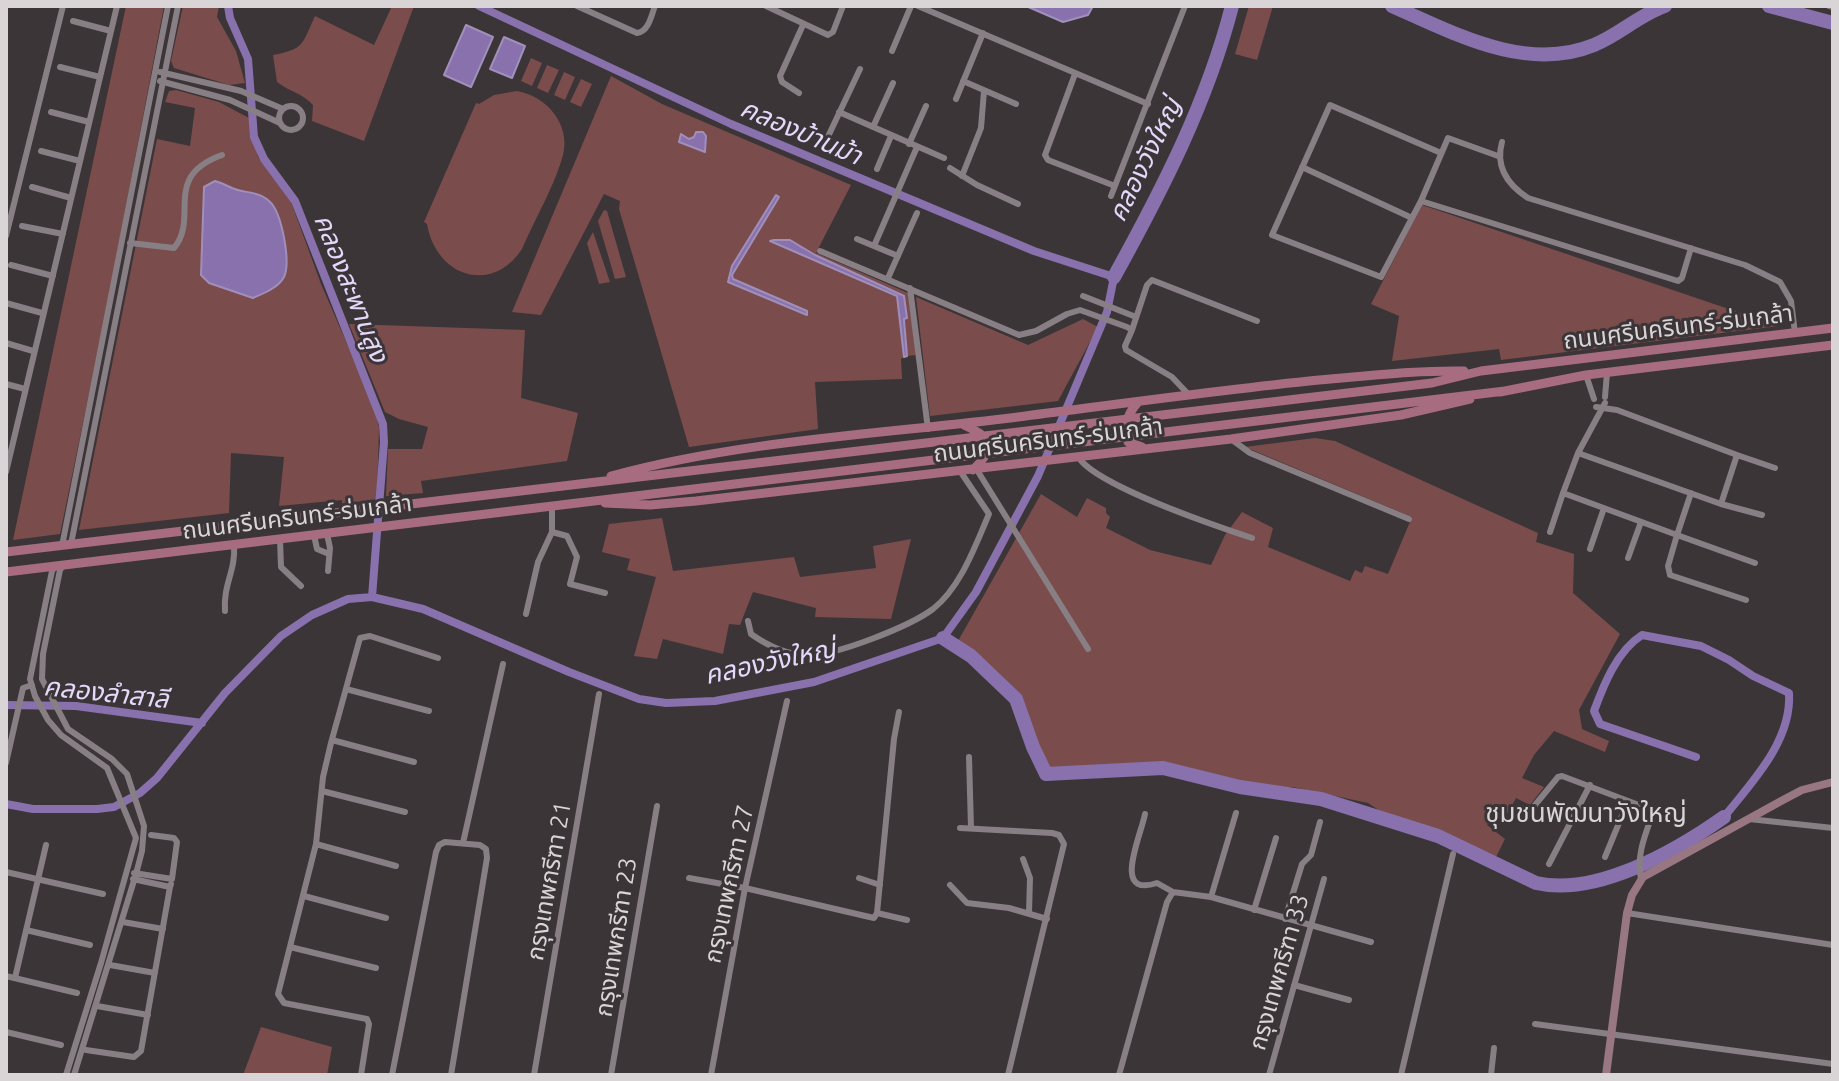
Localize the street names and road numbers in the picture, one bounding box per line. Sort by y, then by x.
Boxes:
street label: ถนนศรีนครินทร์-ร่มเกล้า [1562,299,1794,355]
street label: ถนนศรีนครินทร์-ร่มเกล้า [932,412,1164,468]
street label: ถนนศรีนครินทร์-ร่มเกล้า [181,489,413,545]
street label: กรุงเทพกรีฑา 21 [521,799,577,963]
street label: กรุงเทพกรีฑา 27 [698,802,760,966]
street label: กรุงเทพกรีฑา 23 [589,855,643,1019]
street label: กรุงเทพกรีฑา 33 [1243,891,1315,1053]

